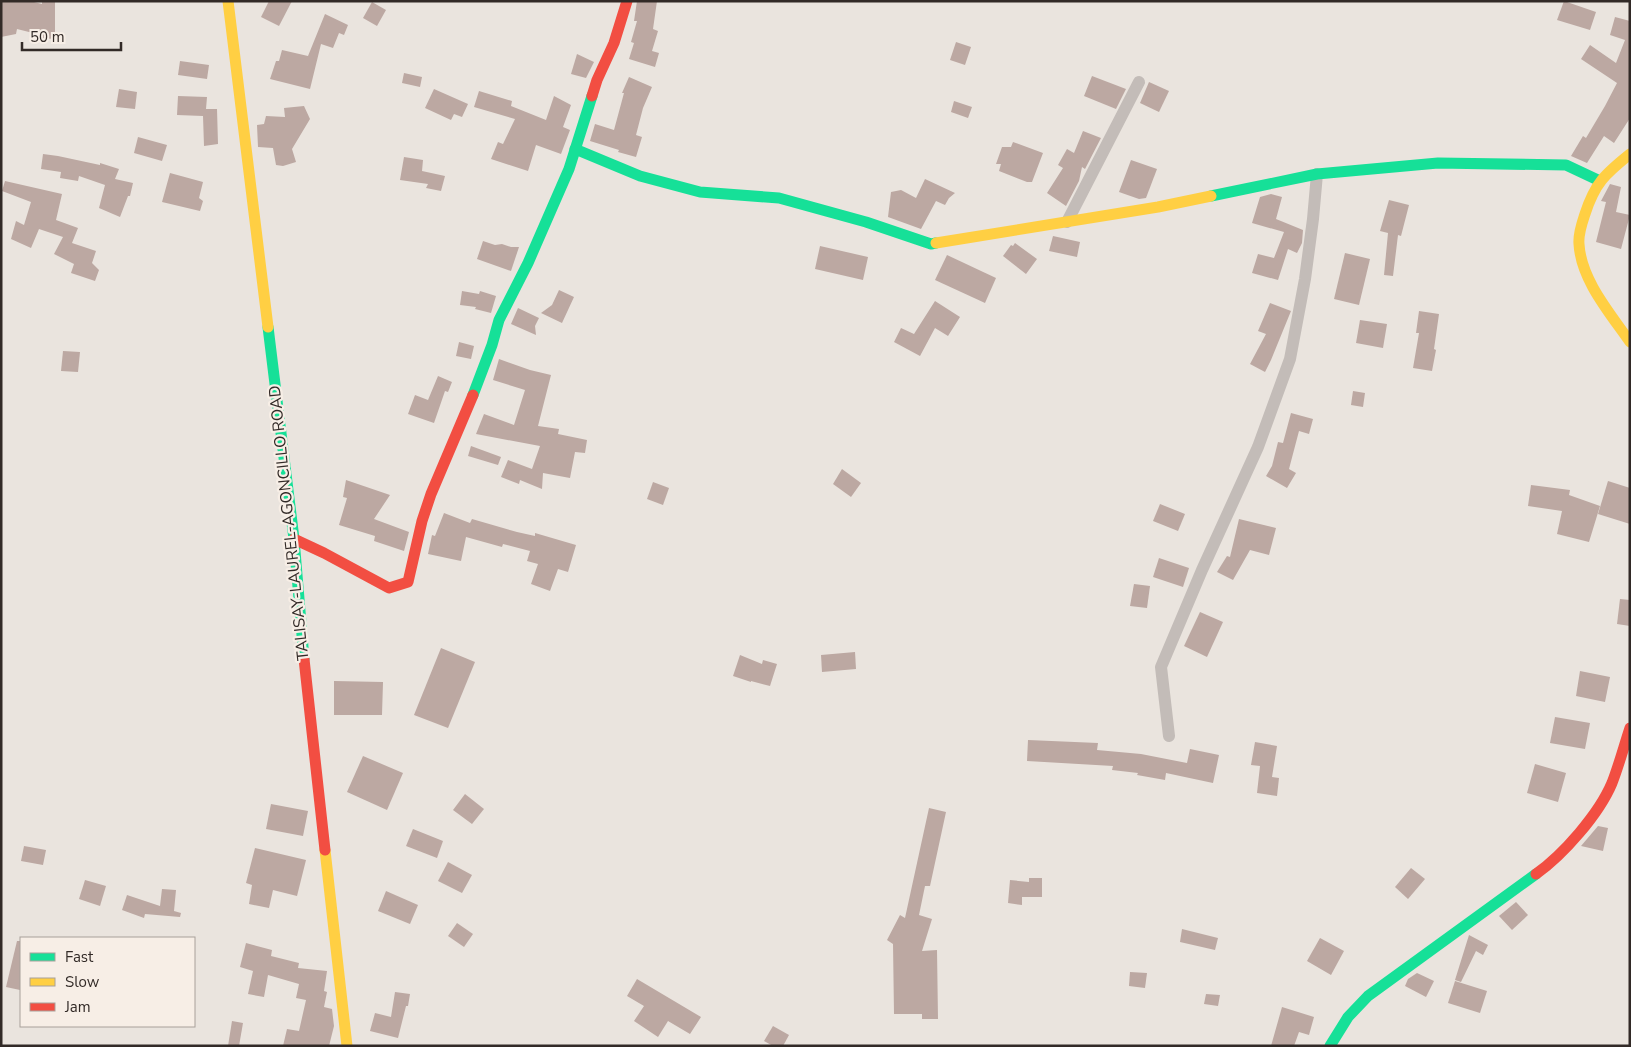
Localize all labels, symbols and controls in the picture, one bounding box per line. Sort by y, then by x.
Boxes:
scale bar [22,20,121,52]
text: 50 m [30,27,65,47]
street label: TALISAY-LAUREL-AGONCILLO ROAD [264,384,314,662]
legend [20,937,195,1027]
text: Fast [65,947,94,967]
text: Slow [65,972,100,992]
text: Jam [64,997,91,1017]

